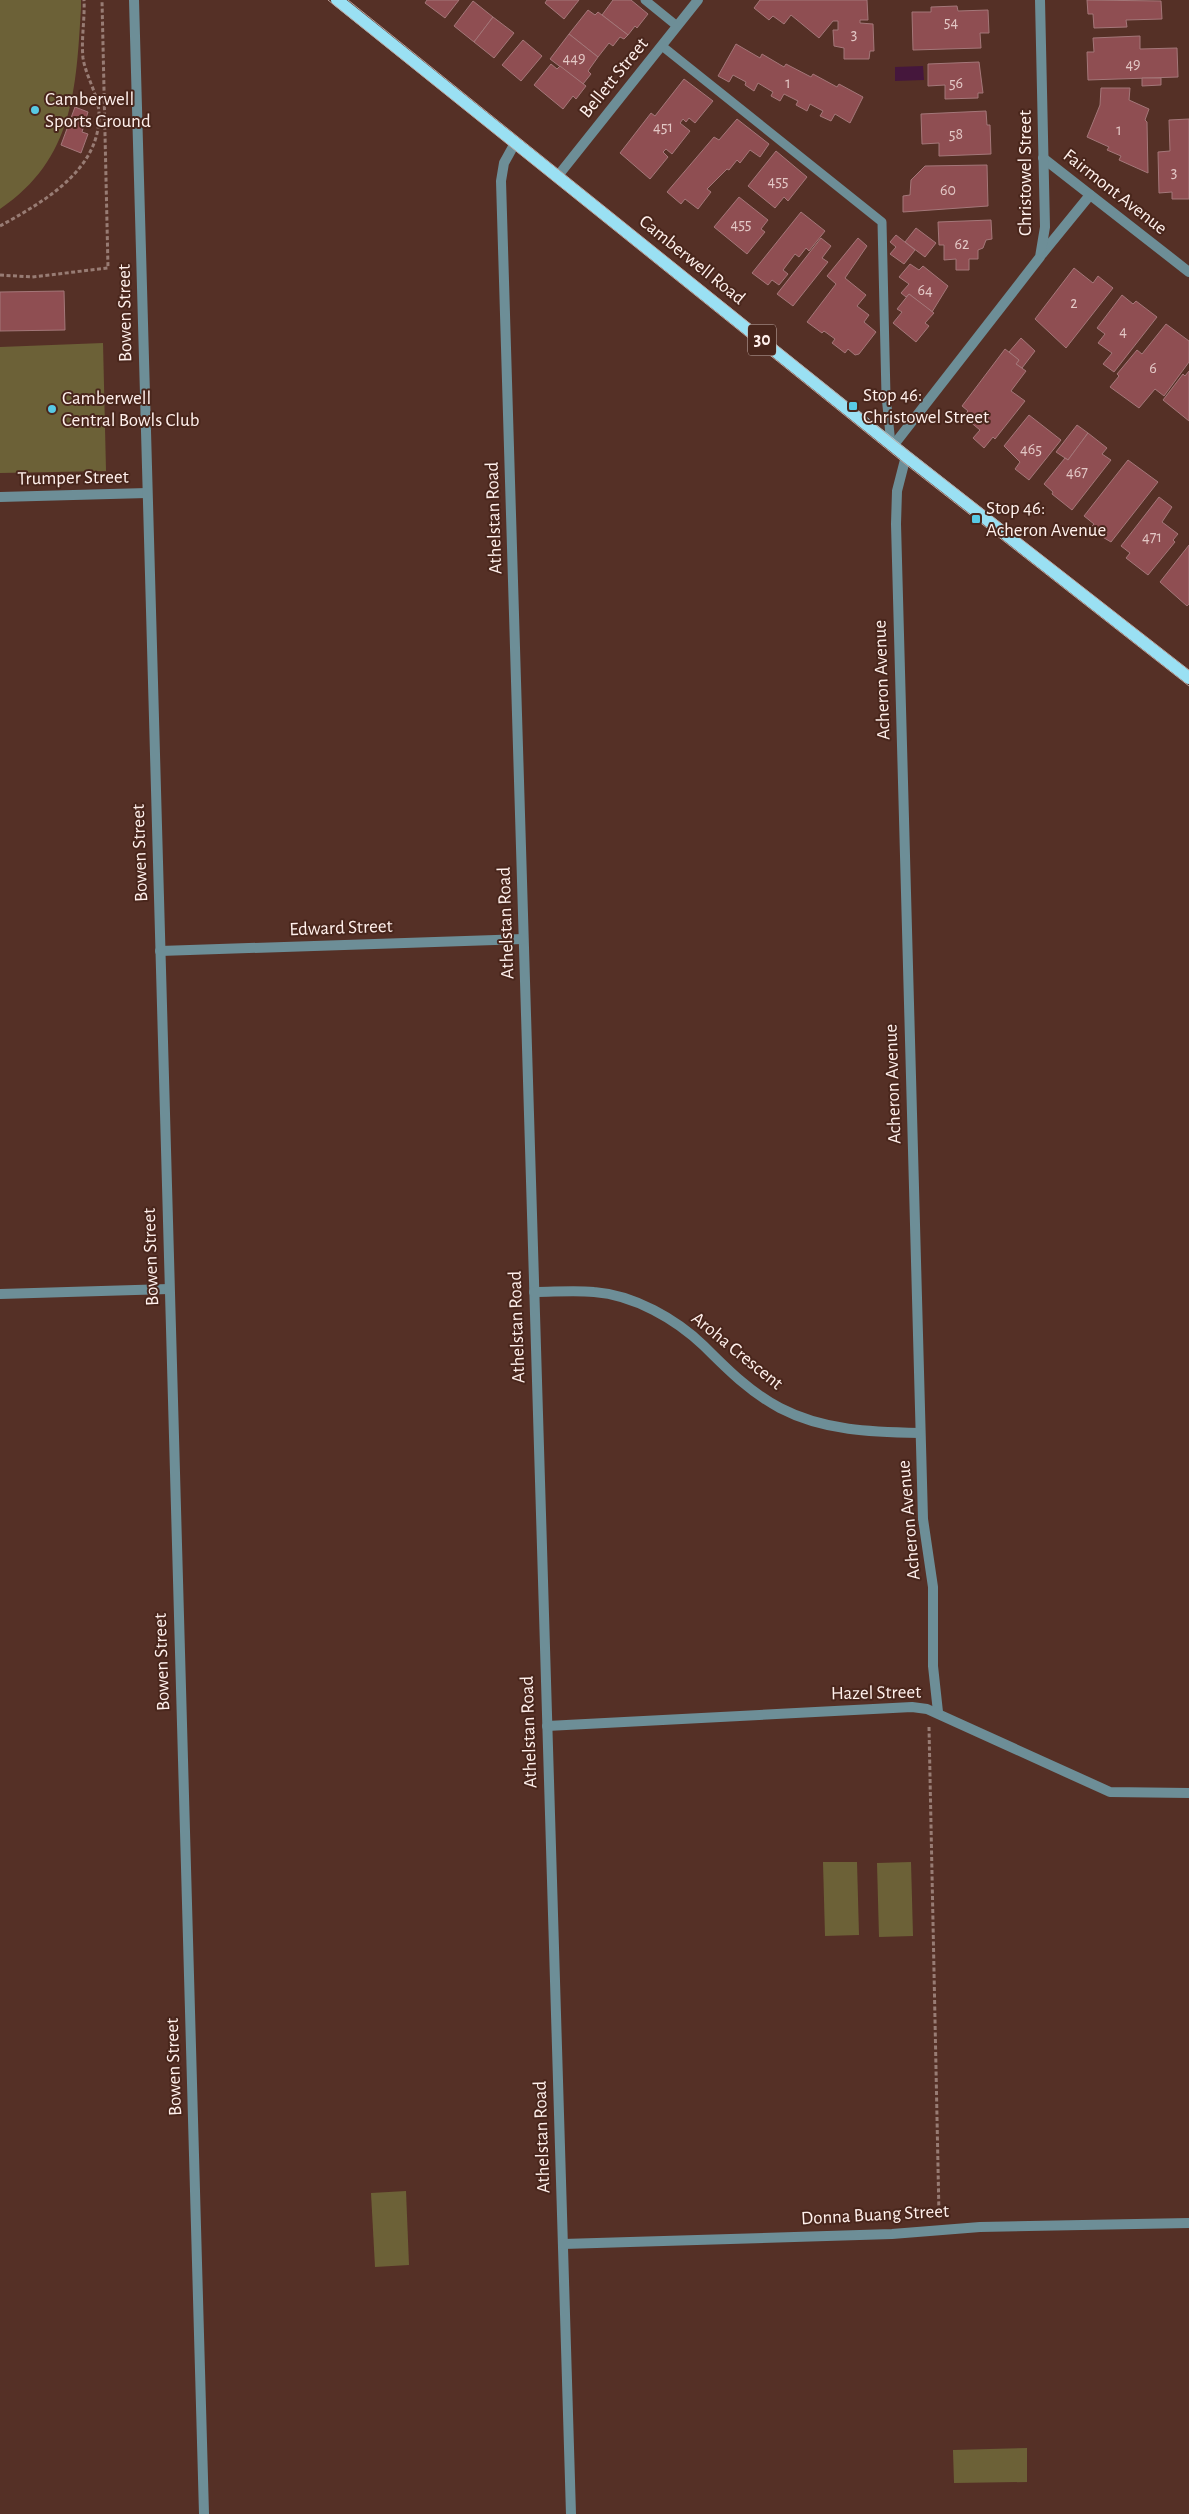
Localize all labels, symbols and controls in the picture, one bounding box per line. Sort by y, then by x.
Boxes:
house number: 54 [944,14,958,30]
house number: 3 [851,26,857,42]
street label: Bellett Street [576,34,652,122]
house number: 449 [563,50,585,66]
house number: 49 [1125,56,1141,72]
house number: 1 [785,75,791,91]
house number: 56 [949,75,963,91]
place label: Camberwell Sports Ground [45,90,151,131]
marker: Camberwell Sports Ground [29,104,41,116]
street label: Christowel Street [1016,110,1035,236]
house number: 451 [653,119,673,135]
house number: 1 [1116,122,1122,138]
house number: 58 [949,126,963,142]
street label: Fairmont Avenue [1060,146,1170,238]
house number: 3 [1171,164,1177,180]
house number: 455 [767,173,789,189]
house number: 60 [940,182,956,198]
street label: Camberwell Road [635,212,749,308]
house number: 455 [730,216,752,232]
house number: 62 [955,236,969,252]
street label: Bowen Street [115,264,135,362]
house number: 64 [917,282,933,298]
house number: 2 [1070,295,1078,311]
house number: 4 [1119,323,1127,339]
road number: 30 [748,324,776,356]
house number: 6 [1149,360,1157,376]
place label: Stop 46: Christowel Street [863,386,989,427]
place label: Camberwell Central Bowls Club [62,389,199,430]
marker: Stop 46: Christowel Street [847,400,859,412]
marker: Camberwell Central Bowls Club [46,403,58,415]
house number: 465 [1020,441,1042,457]
street label: Athelstan Road [483,461,505,575]
house number: 467 [1066,464,1088,480]
street label: Trumper Street [17,468,129,488]
place label: Stop 46: Acheron Avenue [986,499,1106,540]
marker: Stop 46: Acheron Avenue [970,513,982,525]
house number: 471 [1142,529,1162,545]
street label: Acheron Avenue [870,620,894,740]
street label: Bowen Street [129,804,151,902]
street label: Athelstan Road [495,866,517,980]
street label: Edward Street [289,917,393,939]
street label: Acheron Avenue [881,1024,905,1144]
street label: Bowen Street [140,1208,162,1306]
street label: Athelstan Road [506,1270,528,1384]
street label: Aroha Crescent [688,1309,786,1393]
street label: Acheron Avenue [894,1459,924,1581]
street label: Bowen Street [151,1613,173,1711]
street label: Athelstan Road [518,1675,540,1789]
street label: Hazel Street [831,1683,921,1703]
street label: Bowen Street [163,2018,185,2116]
street label: Athelstan Road [531,2080,553,2194]
street label: Donna Buang Street [801,2202,949,2228]

